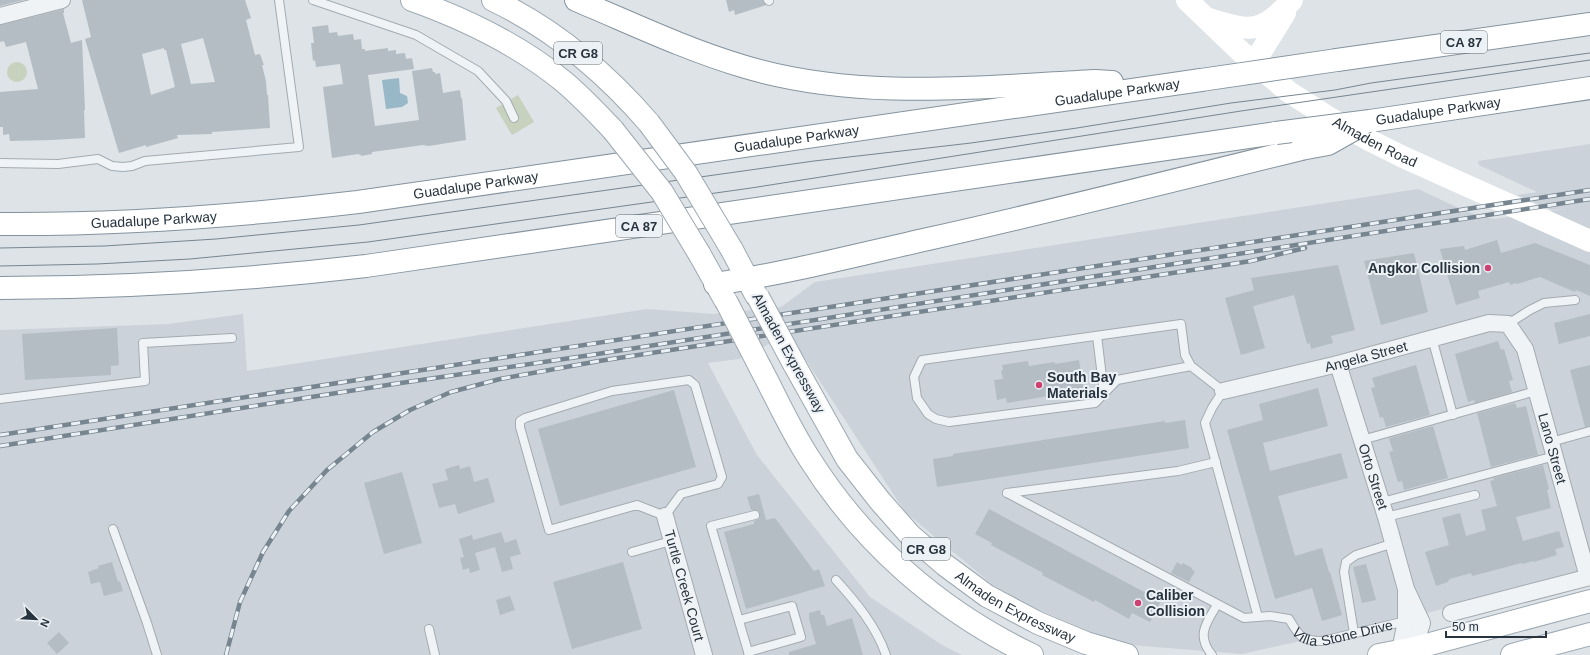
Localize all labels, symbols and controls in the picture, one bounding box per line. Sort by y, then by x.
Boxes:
road number: CA 87 [1441,31,1487,53]
road number: CR G8 [554,42,602,64]
street label: Guadalupe Parkway [1054,75,1181,109]
street label: Guadalupe Parkway [1375,93,1502,128]
street label: Almaden Road [1330,113,1420,170]
street label: Guadalupe Parkway [733,122,860,155]
street label: Guadalupe Parkway [412,168,539,202]
street label: Guadalupe Parkway [91,208,218,231]
road number: CA 87 [616,215,662,237]
place label: Angkor Collision [1368,260,1480,276]
marker: Angkor Collision [1483,263,1493,273]
street label: Almaden Expressway [749,290,829,416]
street label: Angela Street [1323,338,1409,375]
place label: South Bay Materials [1047,369,1116,401]
marker: South Bay Materials [1034,380,1044,390]
street label: Lano Street [1535,411,1570,486]
street label: Orto Street [1355,442,1391,512]
street label: Turtle Creek Court [661,528,708,643]
road number: CR G8 [902,538,950,560]
street label: Almaden Expressway [952,567,1078,646]
place label: Caliber Collision [1146,587,1205,619]
marker: Caliber Collision [1133,598,1143,608]
north arrow [16,599,56,639]
scale bar [1446,613,1546,639]
street label: Villa Stone Drive [1289,616,1395,649]
text: N [38,617,52,629]
text: 50 m [1452,620,1479,634]

